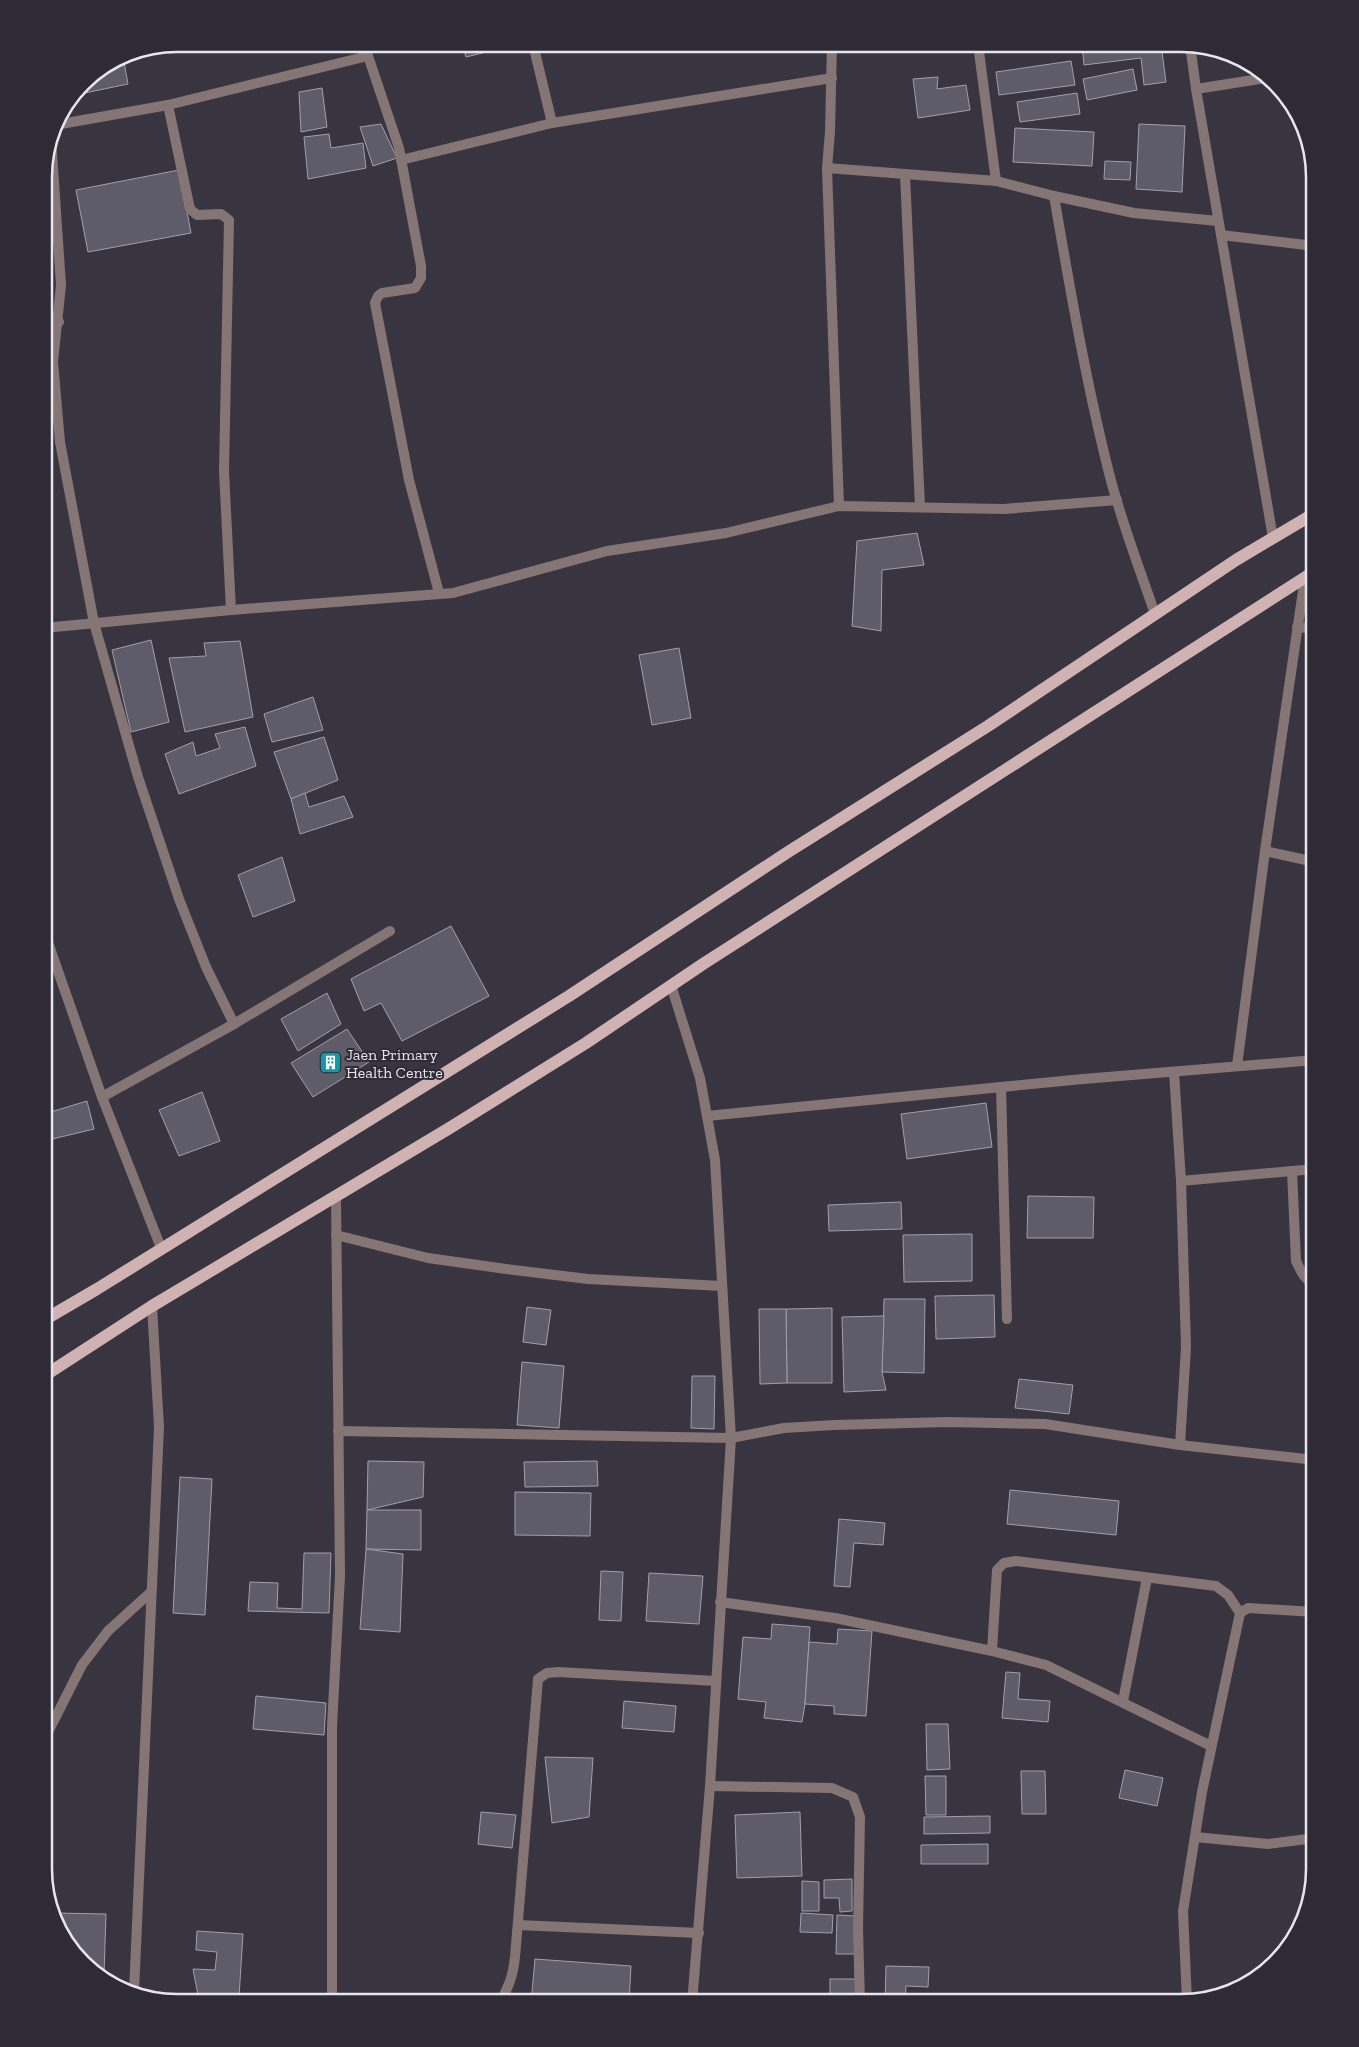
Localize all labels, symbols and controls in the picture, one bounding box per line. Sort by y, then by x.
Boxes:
place label: Jaen Primary Health Centre [346,1045,443,1082]
building icon: Jaen Primary Health Centre [318,1051,342,1075]

